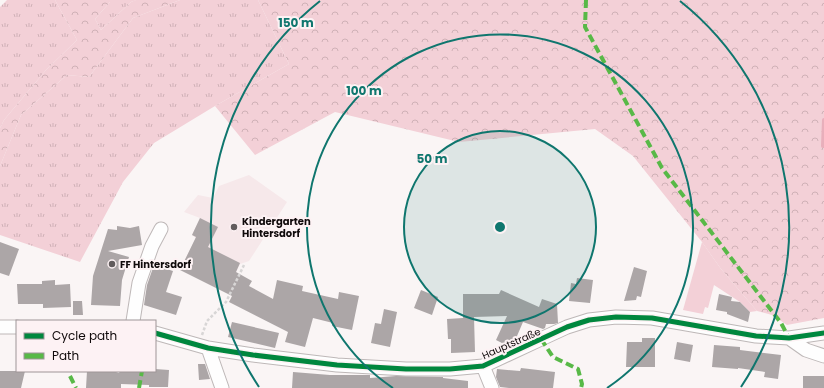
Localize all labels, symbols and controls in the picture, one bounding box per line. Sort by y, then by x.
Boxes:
text: 150 m [278,14,314,31]
text: 100 m [346,82,382,99]
text: 50 m [417,150,448,167]
place label: Kindergarten Hintersdorf [242,214,311,241]
centre of rings [493,220,507,234]
marker: Kindergarten Hintersdorf [229,222,239,232]
place label: FF Hintersdorf [120,257,192,272]
marker: FF Hintersdorf [107,259,117,269]
legend [16,320,156,372]
street label: Hauptstraße [479,324,543,363]
text: Cycle path [52,327,117,344]
text: Path [52,347,79,364]

